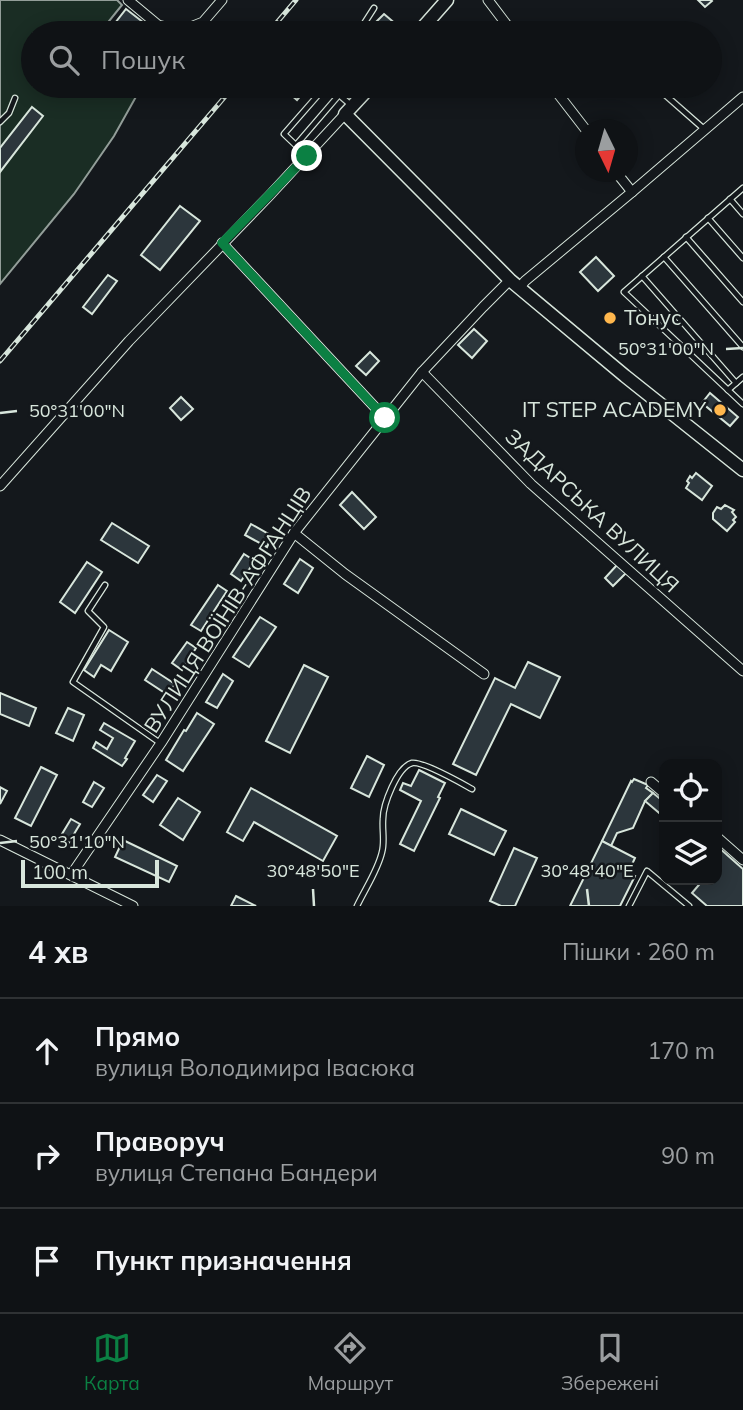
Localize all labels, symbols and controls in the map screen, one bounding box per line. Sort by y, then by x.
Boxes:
search box [21,21,722,98]
icon: search [45,41,83,79]
text: Пошук [101,43,185,76]
north arrow [575,119,638,182]
route end [291,140,322,171]
place label: Тонус [624,304,682,330]
marker: Тонус [602,310,618,326]
text: 50°31'00"N [618,337,714,360]
place label: IT STEP ACADEMY [522,396,706,422]
text: 50°31'00"N [29,399,125,422]
route start [369,402,400,433]
marker: IT STEP ACADEMY [712,402,728,418]
street label: ЗАДАРСЬКА ВУЛИЦЯ [500,423,685,598]
street label: ВУЛИЦЯ ВОЇНІВ-АФГАНЦІВ [138,482,317,737]
map controls [659,759,722,885]
button: locate [659,759,722,822]
button: layers [659,822,722,885]
text: 50°31'10"N [29,830,125,853]
scale bar [21,857,159,889]
text: 30°48'50"E [266,859,360,882]
text: 30°48'40"E [540,859,634,882]
text: 100 m [32,860,88,884]
text: 4 хв [28,933,88,971]
text: Пішки · 260 m [562,937,715,966]
text: Прямо [95,1020,180,1053]
icon: ahead [28,1032,66,1070]
text: 170 m [647,1036,715,1065]
text: вулиця Володимира Івасюка [95,1053,415,1082]
text: Праворуч [95,1125,225,1158]
icon: right [28,1137,66,1175]
text: 90 m [661,1141,715,1170]
text: вулиця Степана Бандери [95,1158,378,1187]
icon: arrive [28,1242,66,1280]
text: Пункт призначення [95,1244,352,1277]
tab: Карта [84,1329,140,1395]
tab: Маршрут [308,1329,393,1395]
tab: Збережені [561,1329,659,1395]

